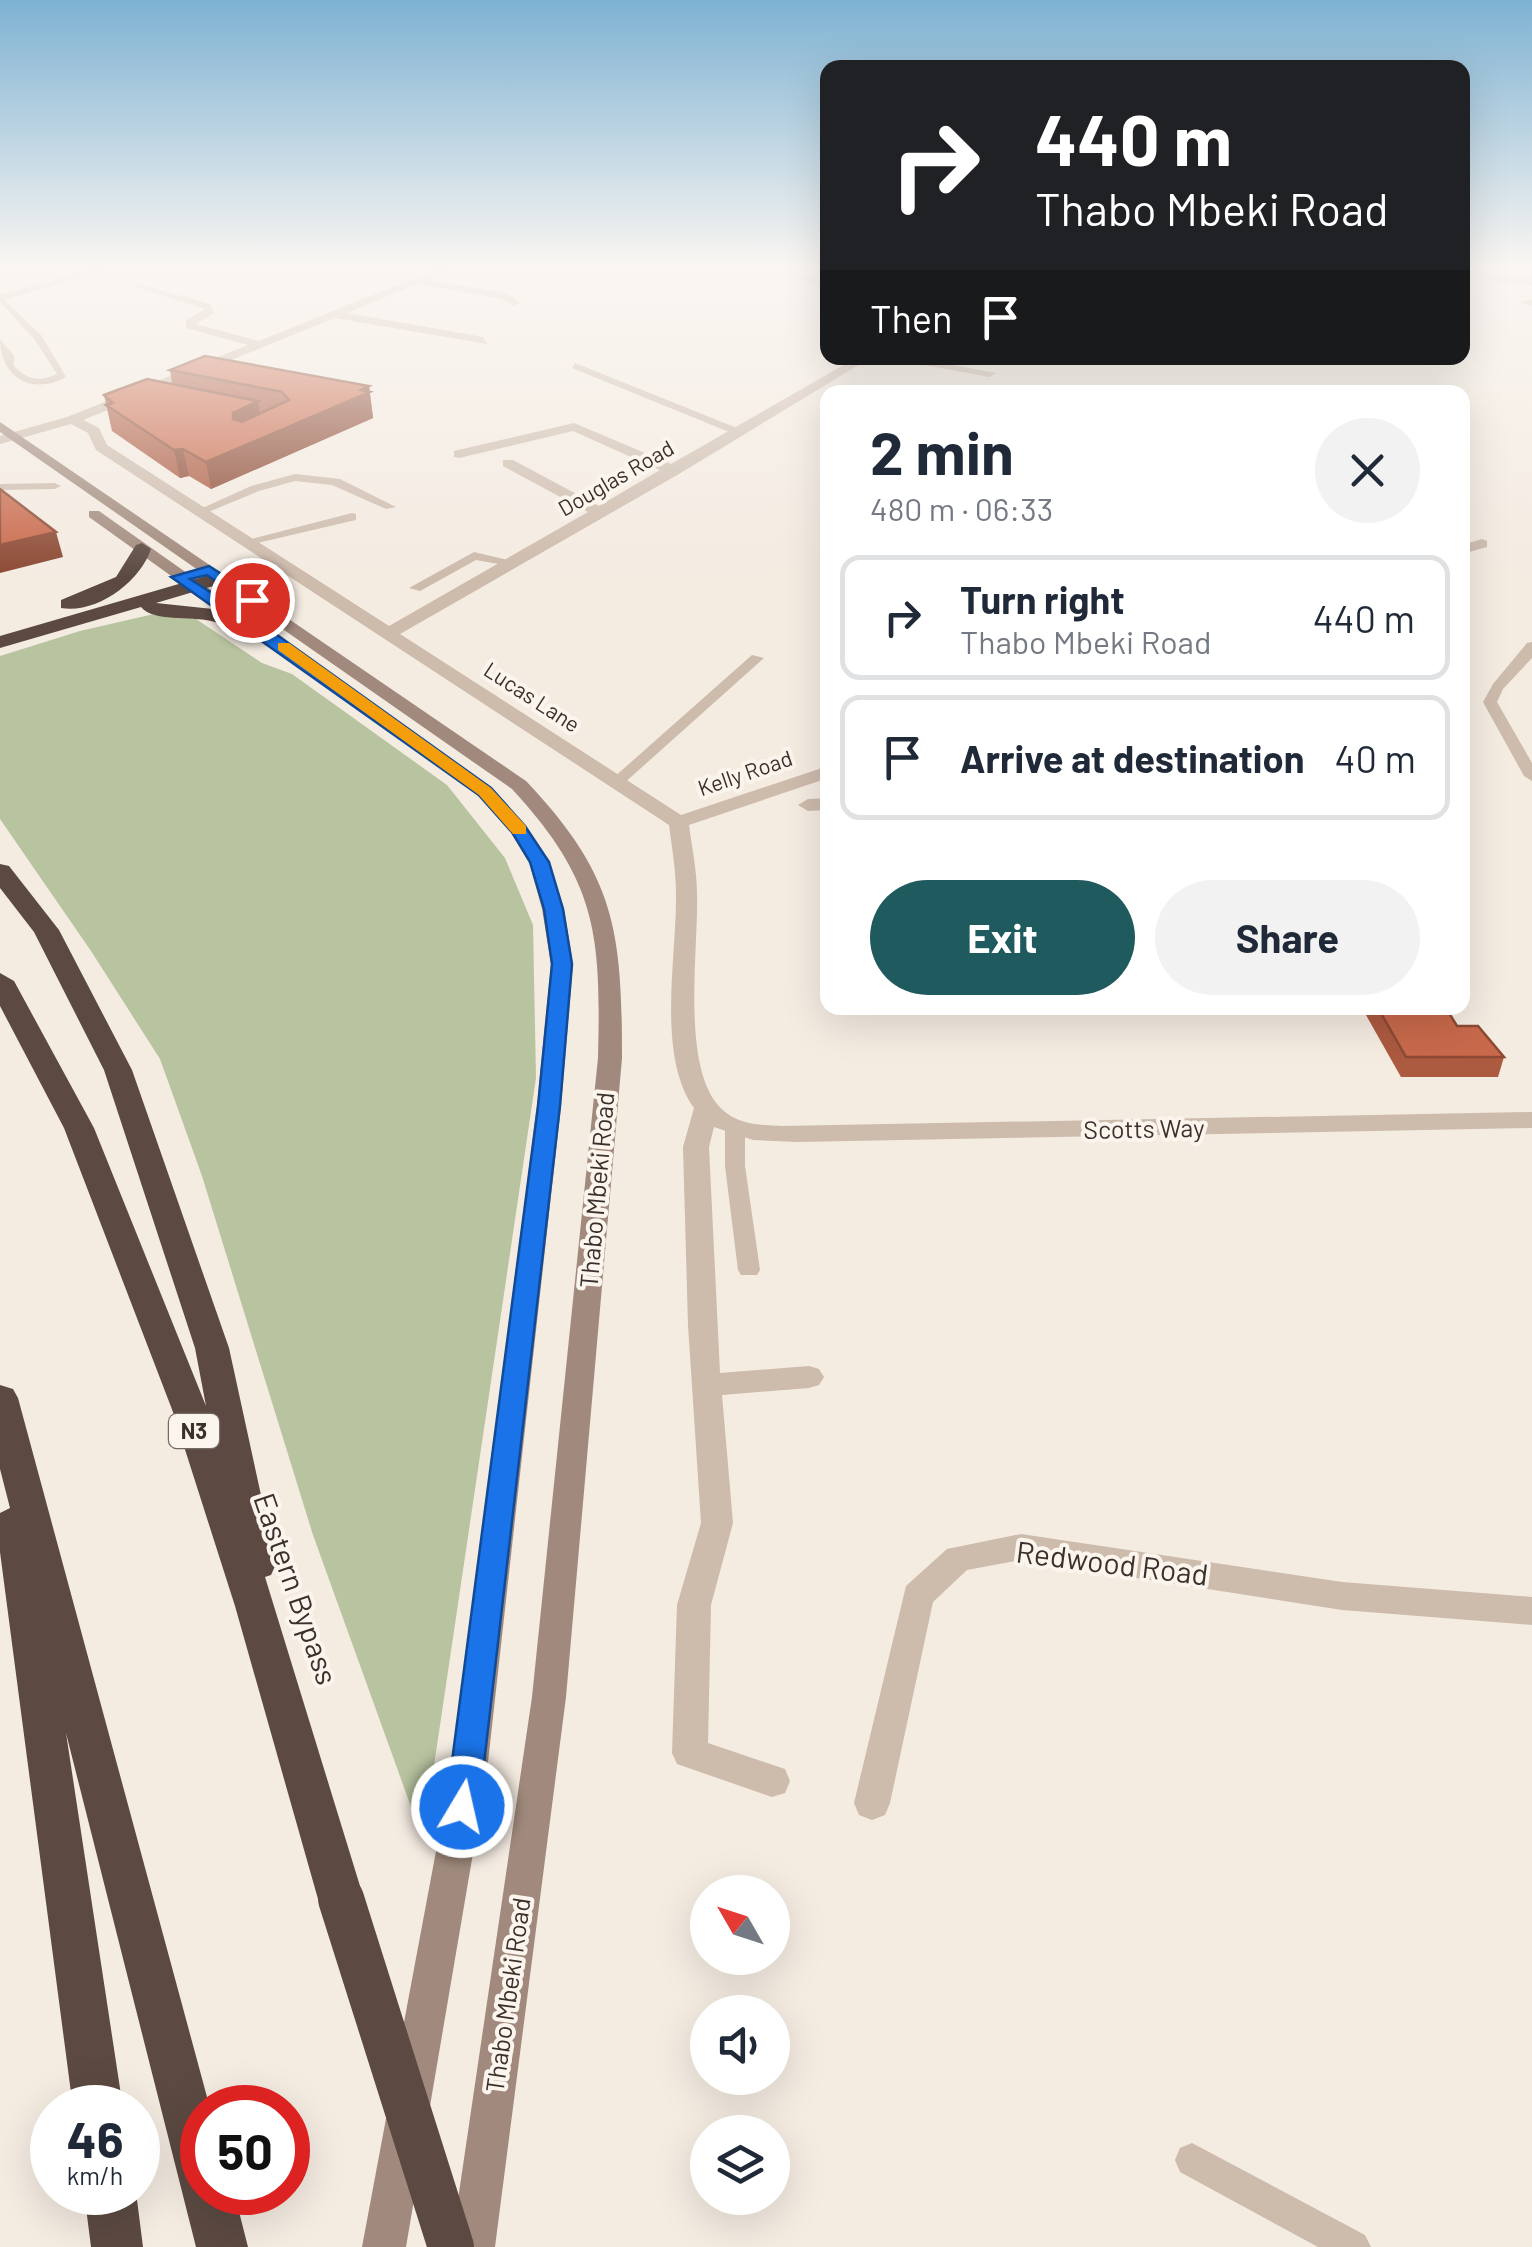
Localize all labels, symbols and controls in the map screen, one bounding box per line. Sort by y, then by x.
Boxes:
text: 440 m [1035,96,1232,180]
icon: right [870,100,1000,230]
text: Thabo Mbeki Road [1035,181,1389,235]
icon: arrive [973,290,1028,345]
text: Then [870,295,953,341]
text: 2 min [870,415,1014,487]
button: close [1315,418,1420,523]
street label: Douglas Road [553,434,678,521]
text: 480 m · 06:33 [870,489,1053,527]
pin [210,558,295,643]
icon: arrive [225,573,280,628]
text: Turn right [960,576,1125,622]
icon: right [875,590,930,645]
text: 440 m [1313,595,1415,641]
text: Thabo Mbeki Road [960,622,1211,660]
street label: Lucas Lane [480,656,585,737]
icon: arrive [875,730,930,785]
text: Arrive at destination [960,735,1305,781]
text: 40 m [1335,735,1416,781]
street label: Kelly Road [694,744,795,800]
button: Exit [870,880,1135,995]
button: Share [1155,880,1420,995]
street label: Thabo Mbeki Road [573,1091,620,1289]
street label: Scotts Way [1083,1112,1205,1144]
road number: N3 [169,1414,219,1448]
street label: Eastern Bypass [247,1488,346,1689]
street label: Redwood Road [1014,1532,1210,1592]
position arrow [410,1755,514,1859]
north arrow [690,1875,790,1975]
map controls [690,1875,790,2215]
street label: Thabo Mbeki Road [478,1896,536,2094]
button: sound [690,1995,790,2095]
speed limit sign: 50 [180,2085,310,2215]
text: 46 [66,2108,124,2168]
button: layers [690,2115,790,2215]
text: km/h [67,2160,123,2190]

